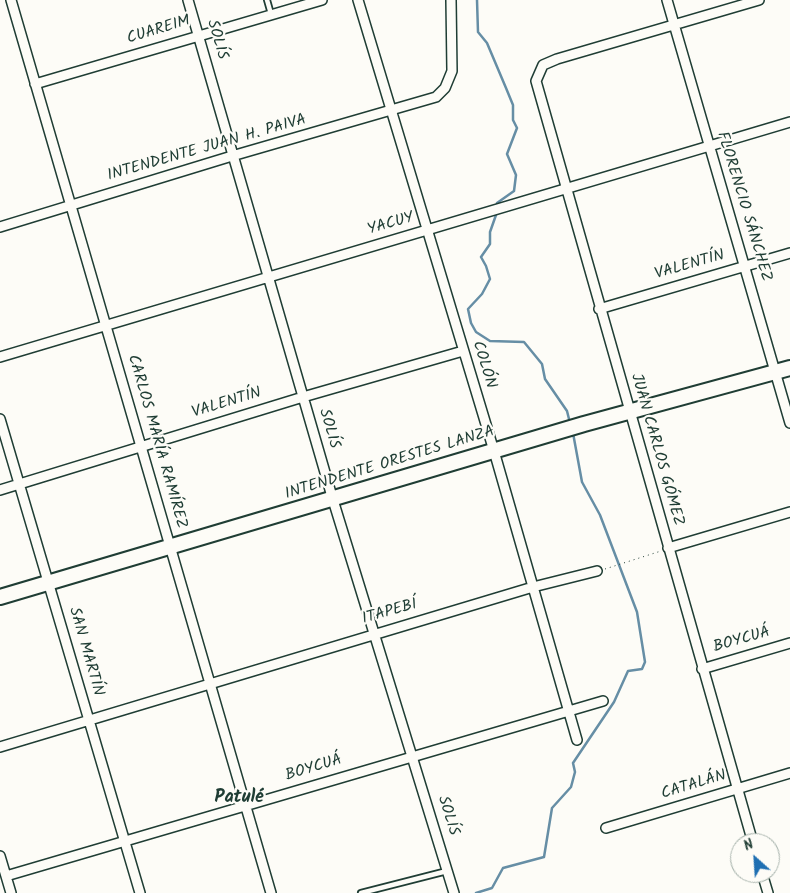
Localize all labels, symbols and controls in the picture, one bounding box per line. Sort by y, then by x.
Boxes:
street label: CUAREIM [125,12,193,50]
street label: SOLÍS [201,18,231,62]
street label: INTENDENTE JUAN H. PAIVA [105,111,309,187]
street label: FLORENCIO SÁNCHEZ [711,130,775,284]
street label: YACUY [366,209,416,241]
street label: VALENTÍN [653,247,727,285]
street label: COLÓN [467,339,499,391]
street label: CARLOS MARÍA RAMÍREZ [122,353,190,531]
street label: JUAN CARLOS GÓMEZ [625,372,687,528]
street label: VALENTÍN [190,384,264,424]
street label: SOLÍS [313,407,343,451]
street label: INTENDENTE ORESTES LANZA [283,423,497,505]
street label: ITAPEBÍ [360,596,420,630]
street label: SAN MARTÍN [63,605,107,699]
street label: BOYCUÁ [711,624,773,658]
street label: BOYCUÁ [283,751,345,787]
street label: CATALÁN [659,767,729,805]
district label: Patulé [215,788,263,810]
street label: SOLÍS [432,794,462,838]
north arrow [730,833,780,883]
text: N [740,834,758,857]

